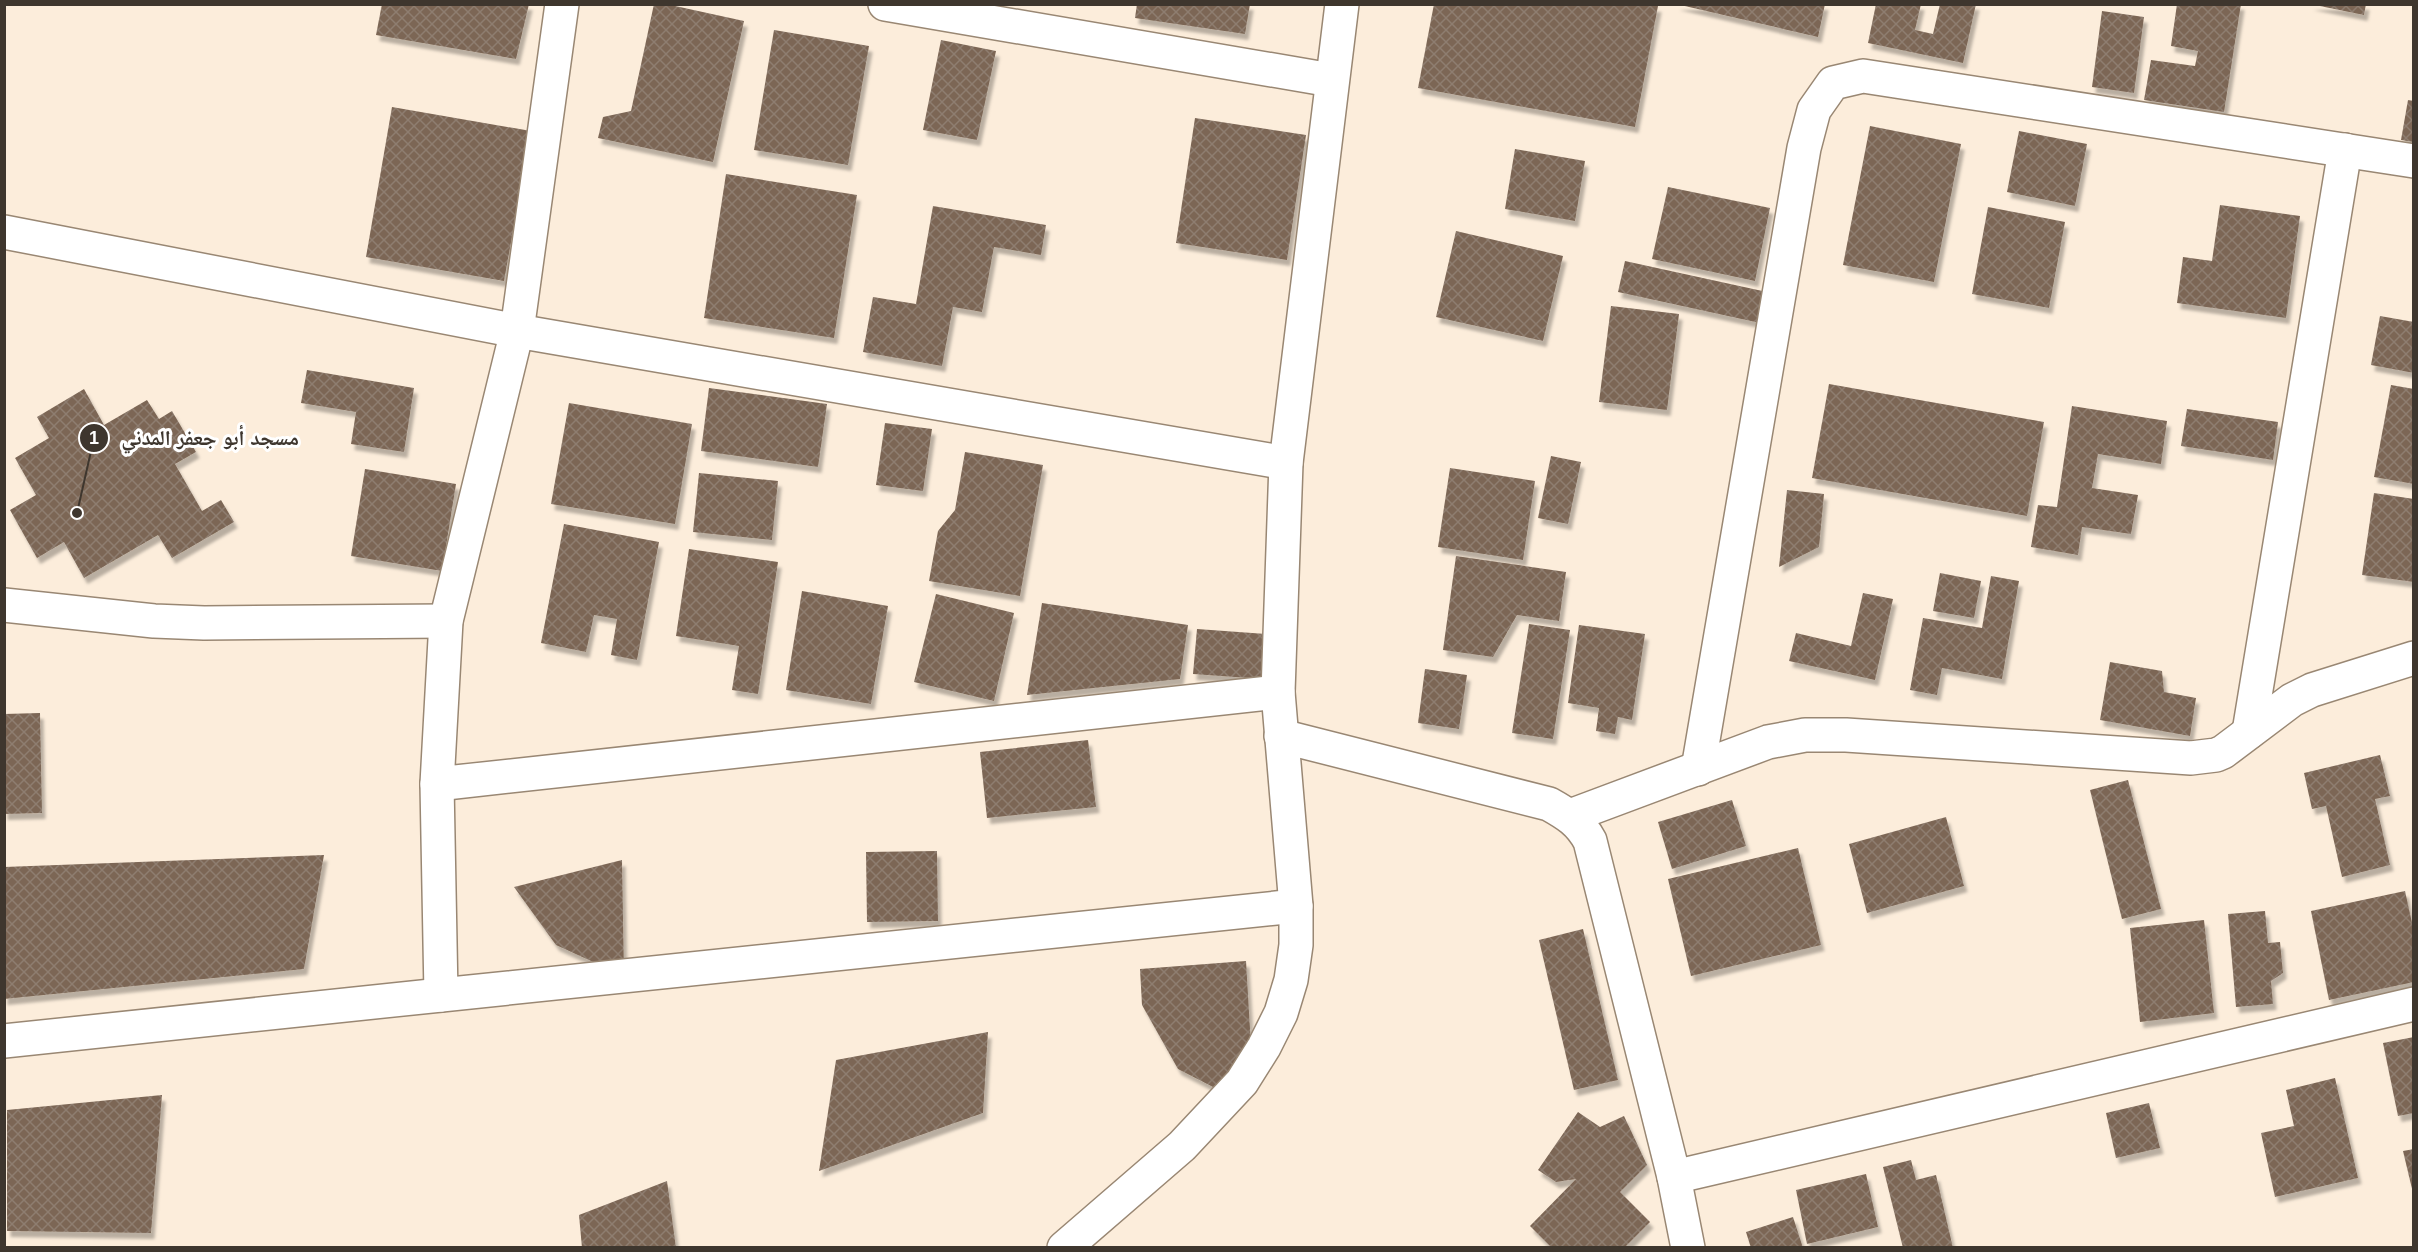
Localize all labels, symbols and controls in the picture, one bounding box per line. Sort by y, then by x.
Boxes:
callout: مسجد أبو جعفر المدني [79,418,311,457]
text: مسجد أبو جعفر المدني [121,424,299,454]
text: 1 [89,428,99,448]

